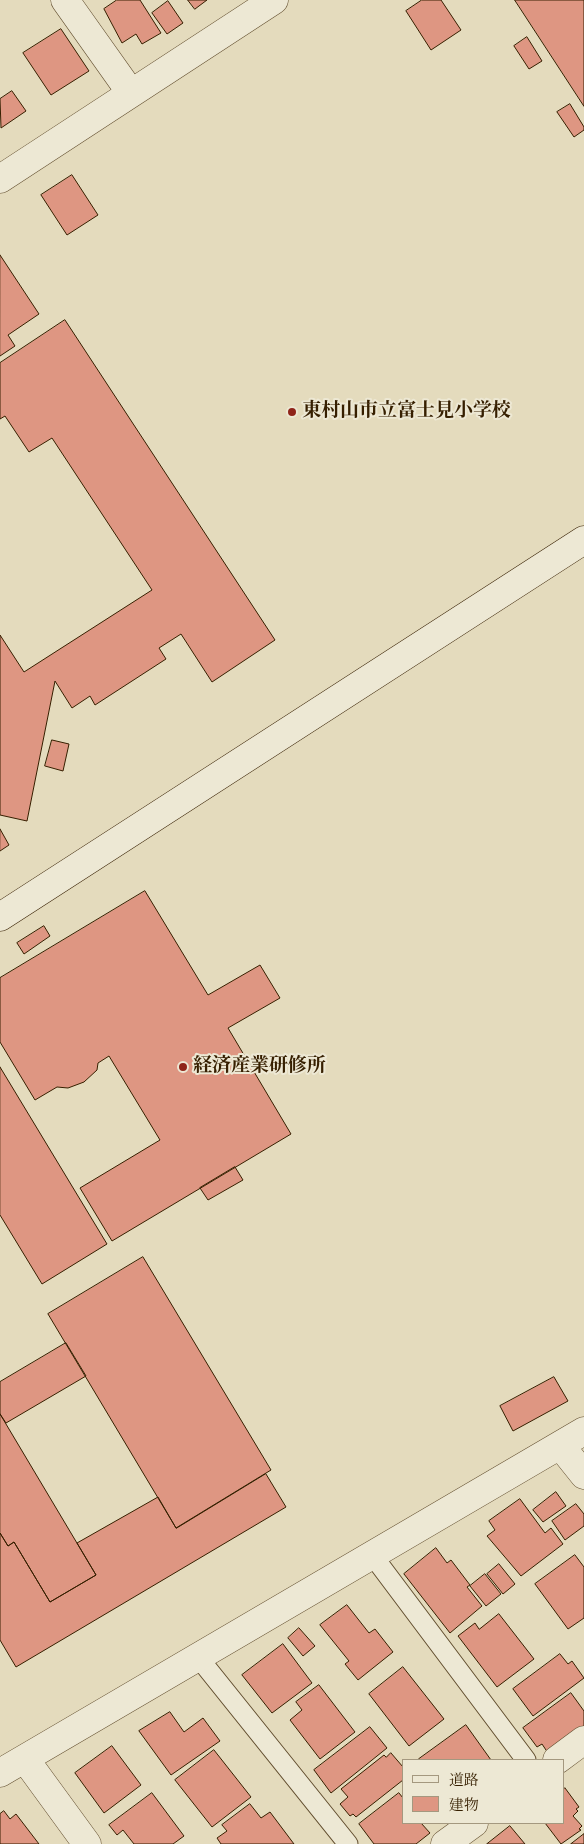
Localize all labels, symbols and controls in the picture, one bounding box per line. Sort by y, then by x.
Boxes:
place label: 東村山市立富士見小学校 [302,401,511,423]
marker: 東村山市立富士見小学校 [286,406,298,418]
place label: 経済産業研修所 [193,1056,326,1078]
marker: 経済産業研修所 [177,1061,189,1073]
legend [402,1759,564,1824]
text: 道路 [449,1771,479,1790]
text: 建物 [449,1796,479,1815]

